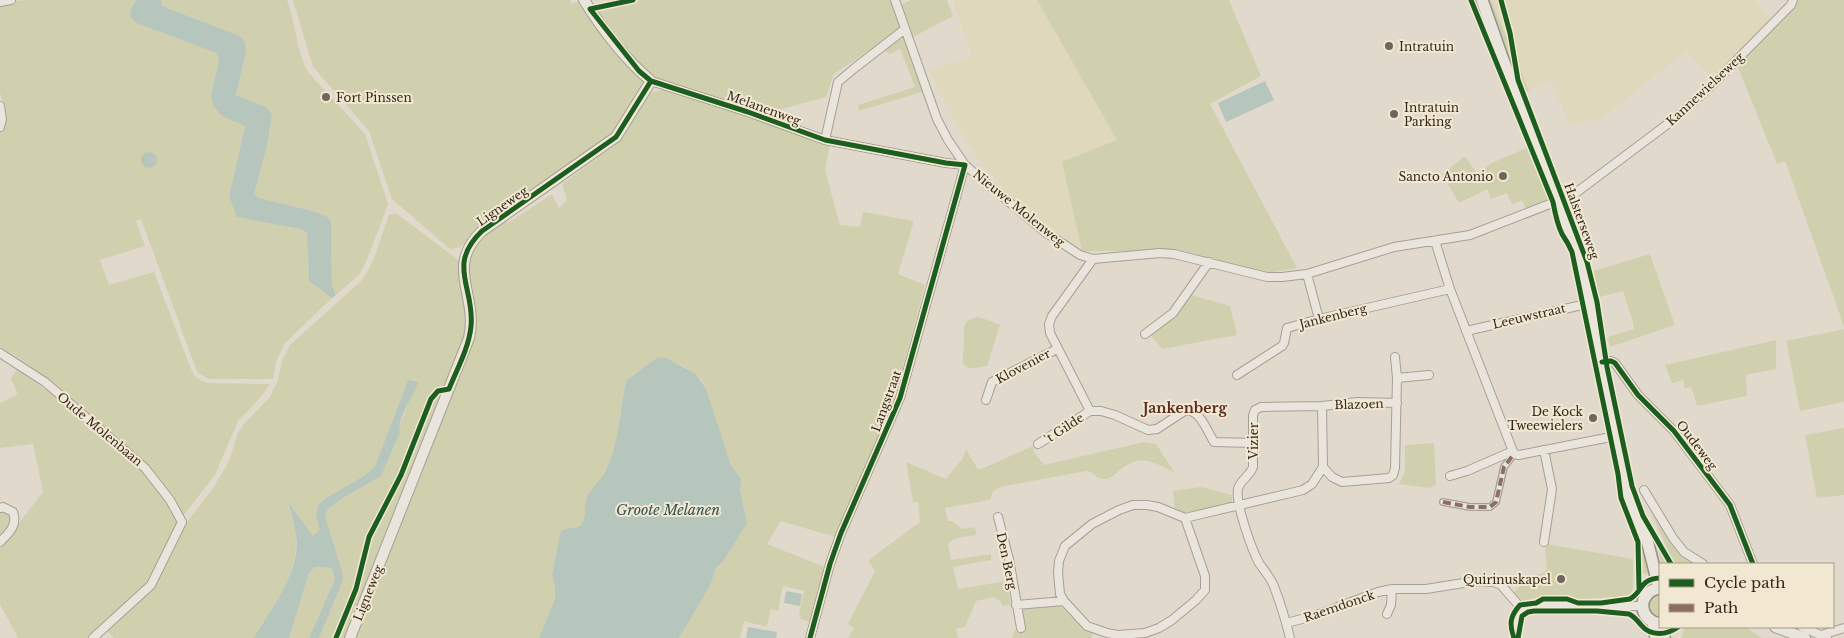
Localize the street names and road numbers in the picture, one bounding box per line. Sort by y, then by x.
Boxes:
street label: Kannewielseweg [1663,49,1747,129]
street label: Melanenweg [725,88,804,129]
street label: Nieuwe Molenweg [970,166,1068,250]
street label: Halsterseweg [1561,181,1603,262]
street label: Ligneweg [474,182,531,229]
street label: Jankenberg [1296,300,1369,332]
street label: Leeuwstraat [1491,300,1567,332]
street label: Klovenier [993,345,1053,387]
street label: Langstraat [868,368,904,434]
street label: Oude Molenbaan [54,389,146,469]
street label: Blazoen [1334,396,1384,412]
street label: 't Gilde [1041,410,1087,446]
street label: Oudeweg [1673,417,1721,473]
street label: Vizier [1246,422,1261,460]
street label: Den Berg [994,531,1021,592]
street label: Ligneweg [350,562,386,623]
street label: Raemdonck [1302,587,1377,625]

